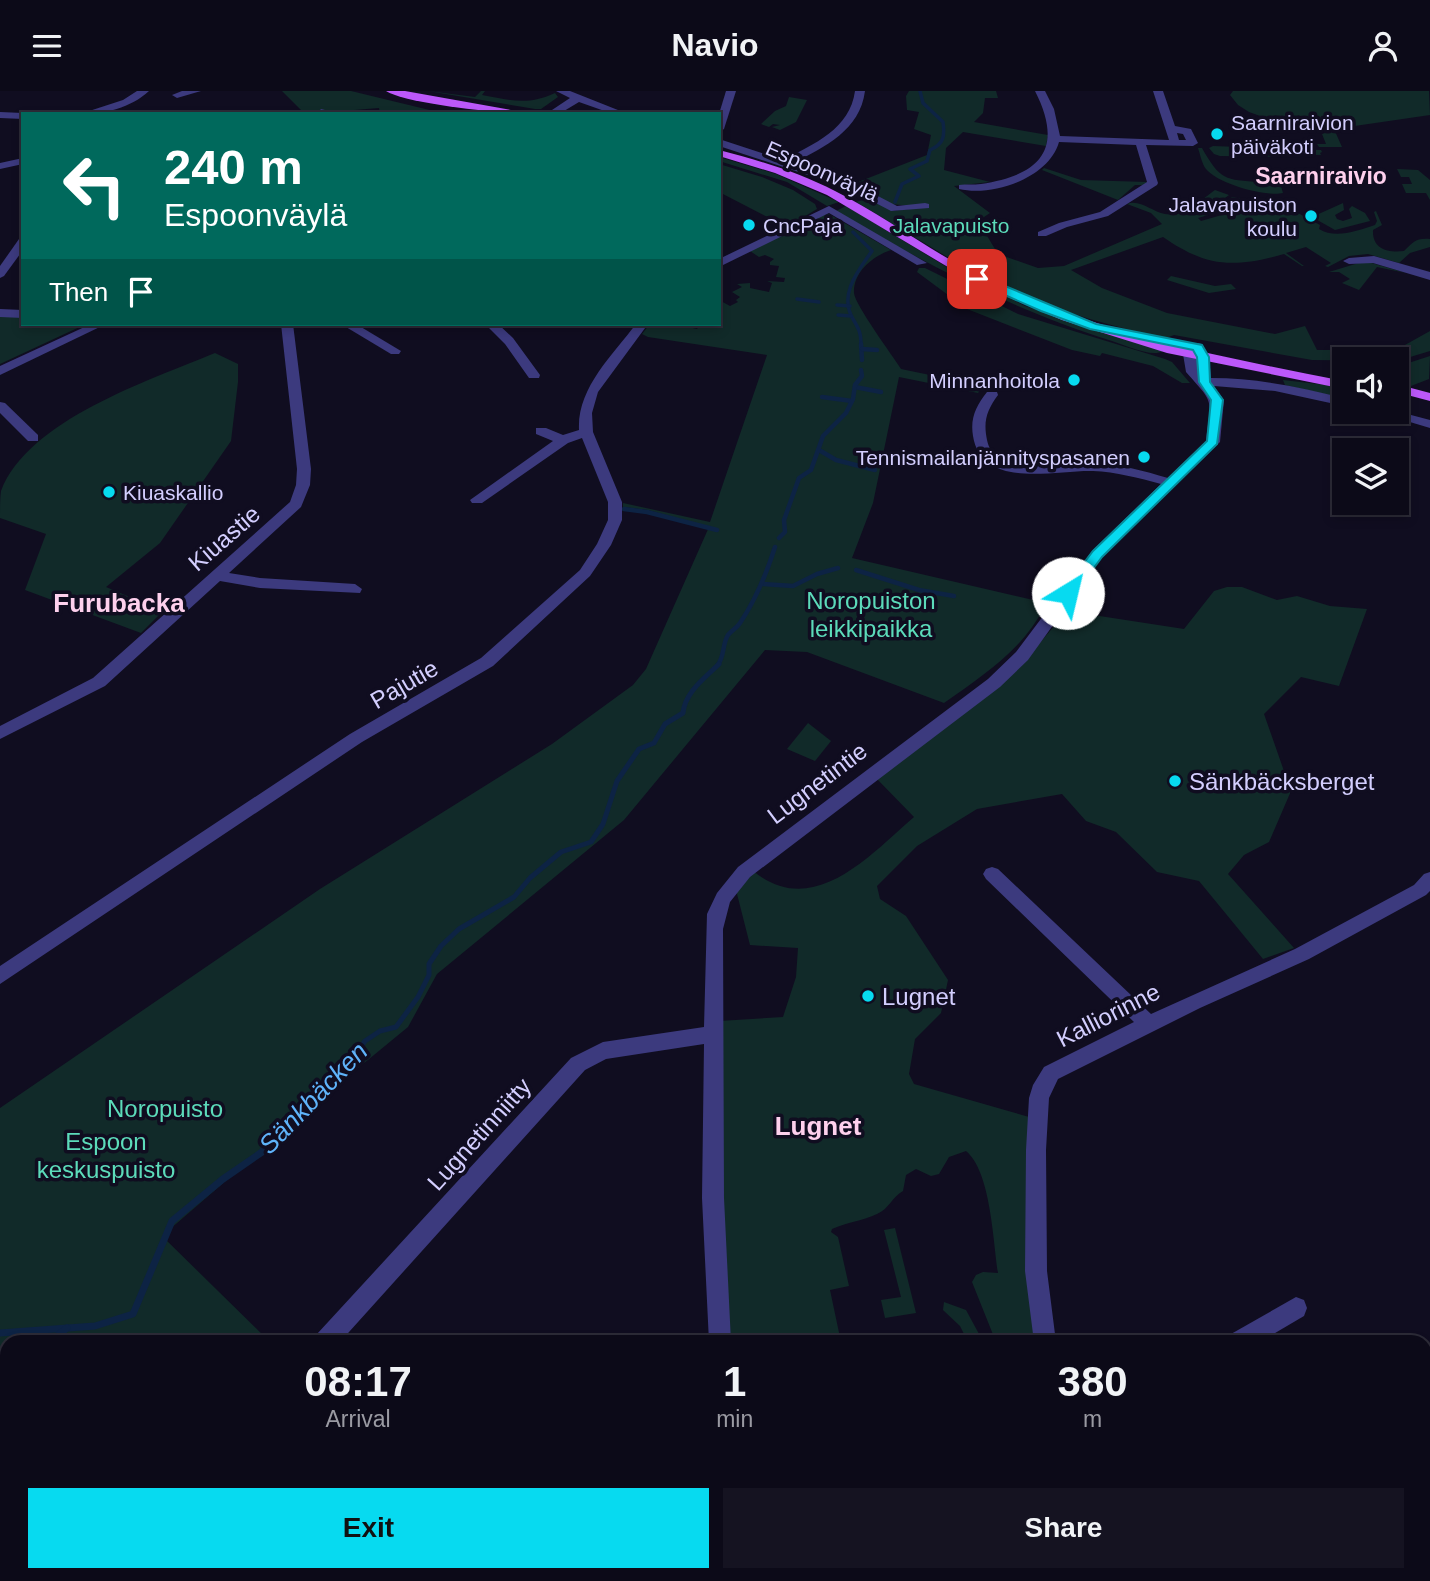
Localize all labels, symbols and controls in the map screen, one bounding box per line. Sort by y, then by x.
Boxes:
icon: menu [28,27,66,65]
text: Navio [671,27,759,63]
icon: person [1364,27,1402,65]
place label: Saarniraivion päiväkoti [1231,111,1354,158]
marker: Saarniraivion päiväkoti [1209,126,1225,142]
street label: Espoonväylä [762,136,882,206]
icon: left [49,140,140,231]
text: 240 m [164,140,303,194]
district label: Saarniraivio [1255,163,1387,189]
place label: Jalavapuiston koulu [1169,193,1297,240]
text: Espoonväylä [164,197,347,233]
marker: Jalavapuiston koulu [1303,208,1319,224]
place label: CncPaja [763,214,843,237]
park label: Jalavapuisto [893,214,1009,237]
marker: CncPaja [741,217,757,233]
pin [947,249,1007,309]
icon: arrive [958,260,996,298]
icon: arrive [122,273,160,311]
text: Then [49,277,108,307]
map controls [1332,347,1409,515]
button: sound [1332,347,1409,424]
place label: Minnanhoitola [929,369,1060,392]
marker: Minnanhoitola [1066,372,1082,388]
button: layers [1332,438,1409,515]
place label: Tennismailanjännityspasanen [856,446,1130,469]
marker: Tennismailanjännityspasanen [1136,449,1152,465]
place label: Kiuaskallio [123,481,223,504]
marker: Kiuaskallio [101,484,117,500]
street label: Kiuastie [183,500,265,576]
position arrow [1031,556,1105,630]
park label: Noropuiston leikkipaikka [806,587,936,642]
district label: Furubacka [53,588,185,618]
street label: Pajutie [365,654,443,714]
street label: Lugnetintie [762,737,872,829]
place label: Sänkbäcksberget [1189,768,1375,795]
marker: Sänkbäcksberget [1167,773,1183,789]
street label: Kalliorinne [1052,978,1164,1052]
place label: Lugnet [882,983,956,1010]
marker: Lugnet [860,988,876,1004]
water label: Sänkbäcken [253,1036,373,1160]
street label: Lugnetinniitty [422,1072,536,1196]
park label: Noropuisto [107,1095,223,1122]
district label: Lugnet [775,1111,862,1141]
park label: Espoon keskuspuisto [37,1128,175,1183]
text: 08:17 [304,1358,412,1405]
text: 1 [723,1358,746,1405]
text: 380 [1058,1358,1128,1405]
text: Arrival [325,1406,391,1432]
text: min [716,1406,753,1432]
text: m [1083,1406,1102,1432]
button: Exit [28,1488,709,1568]
button: Share [723,1488,1404,1568]

